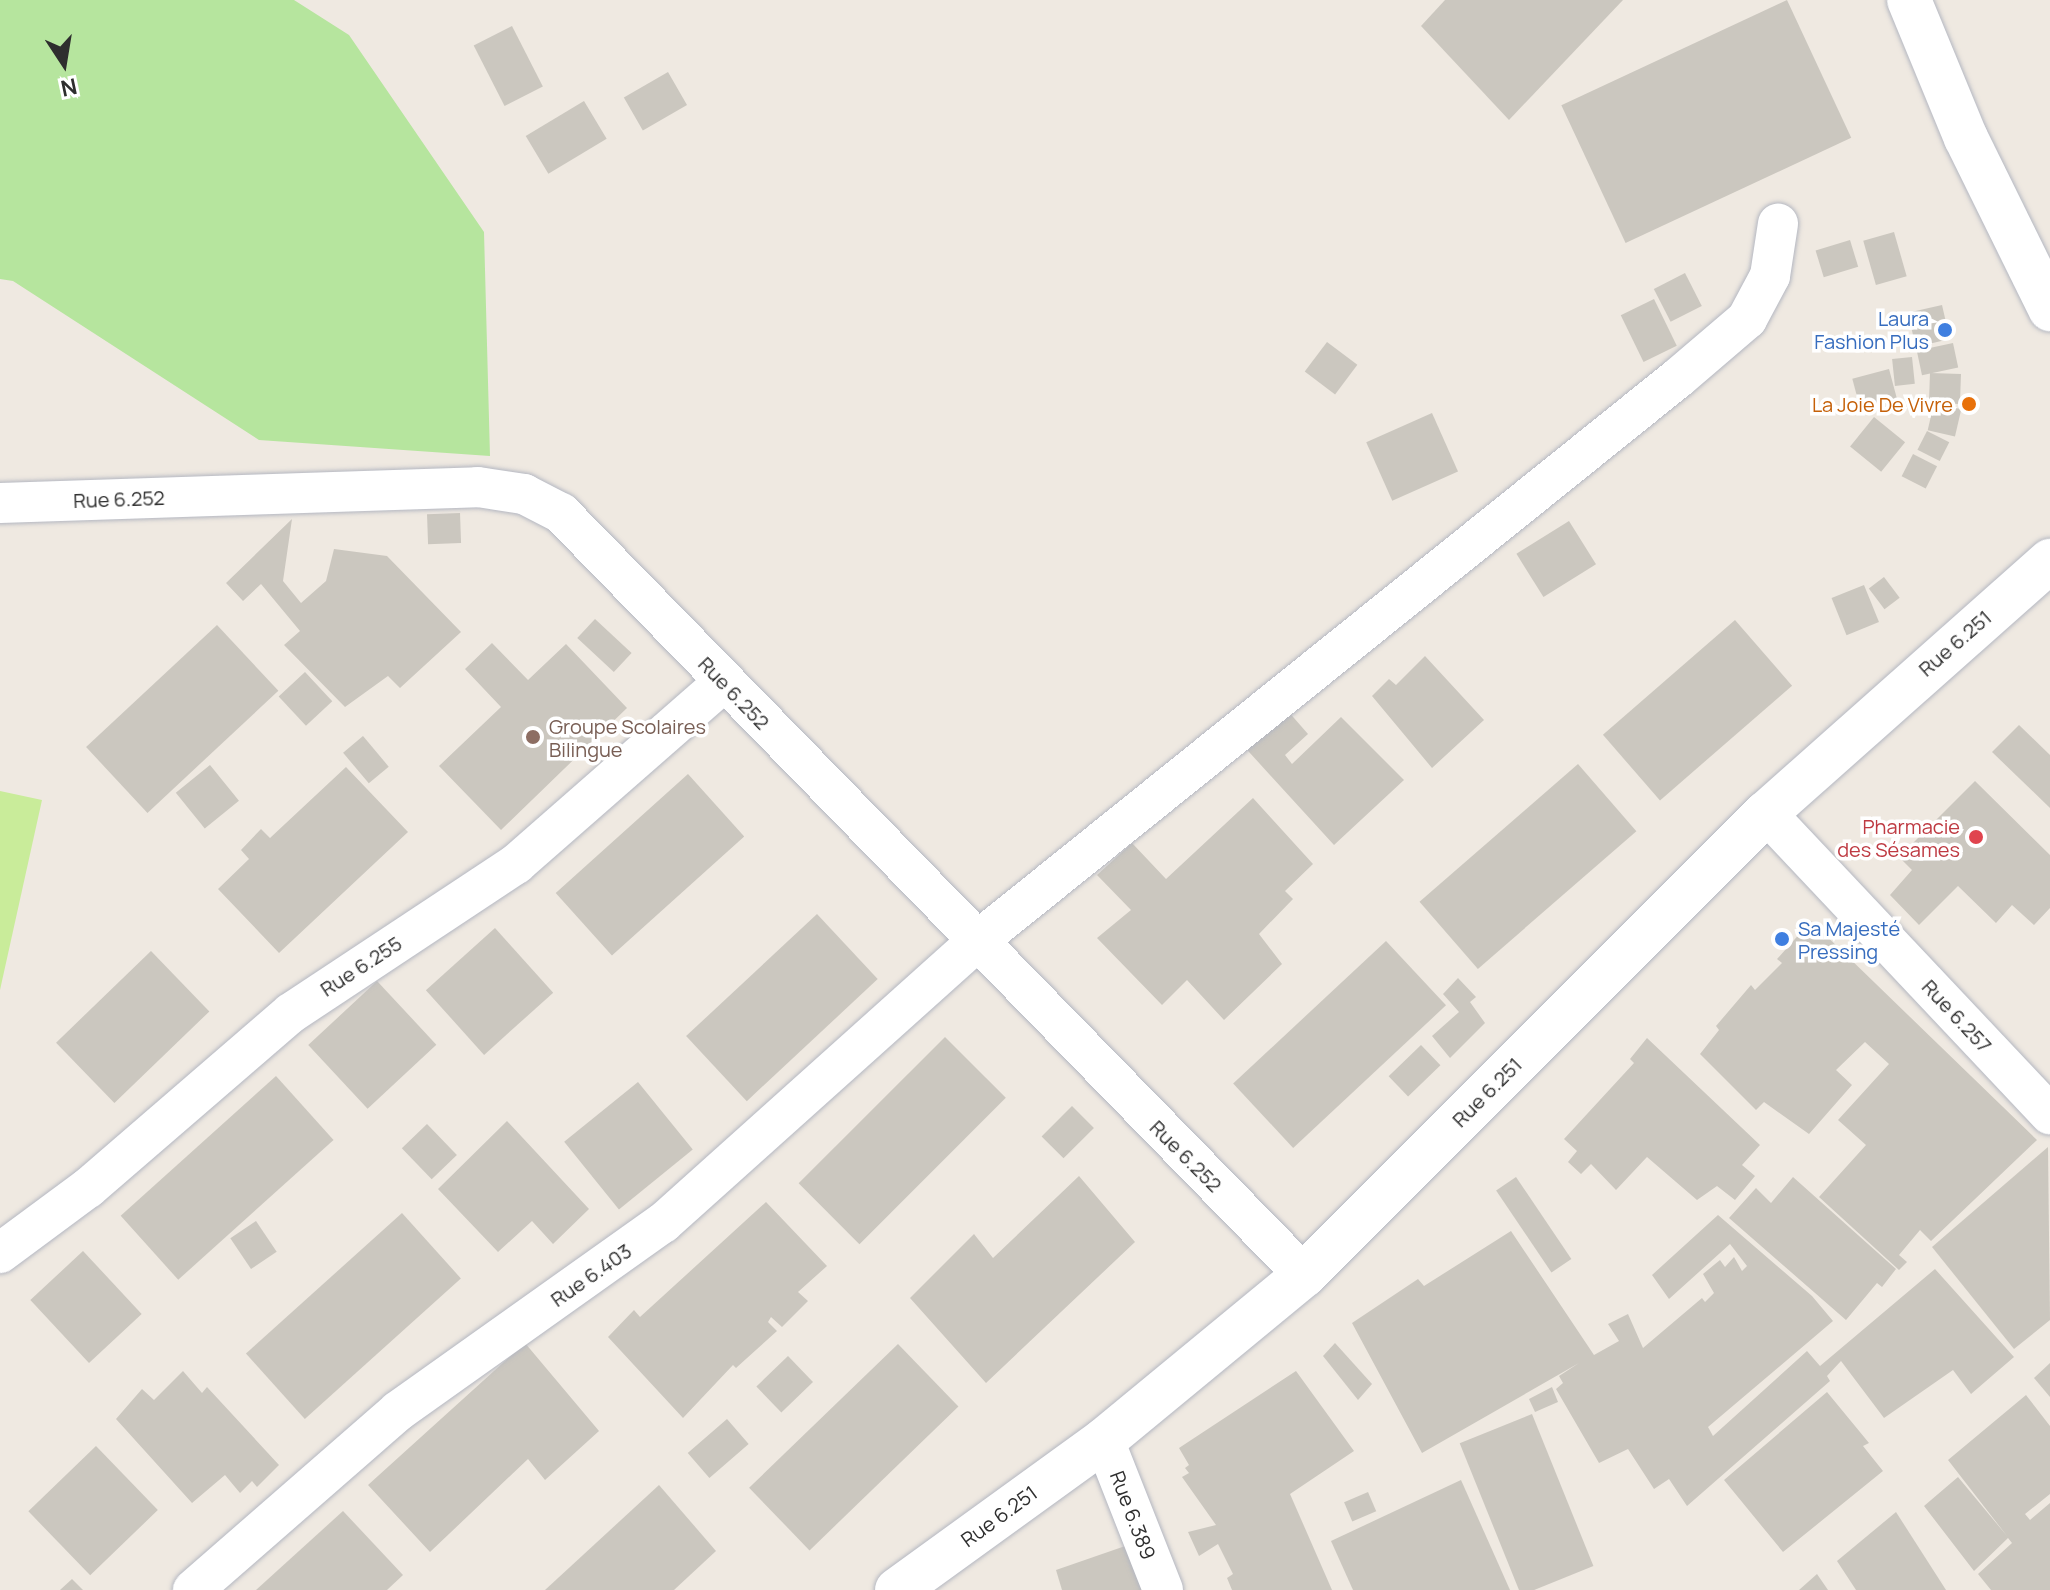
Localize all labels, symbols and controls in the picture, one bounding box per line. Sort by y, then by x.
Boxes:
north arrow [24,24,104,104]
text: N [58,71,80,104]
place label: Laura Fashion Plus [1814,306,1929,353]
marker: Laura Fashion Plus [1936,321,1954,339]
place label: La Joie De Vivre [1812,392,1953,416]
marker: La Joie De Vivre [1960,395,1978,413]
street label: Rue 6.252 [73,485,165,513]
street label: Rue 6.251 [1914,605,1996,681]
street label: Rue 6.252 [694,652,774,734]
place label: Groupe Scolaires Bilingue [549,714,706,761]
marker: Groupe Scolaires Bilingue [524,728,542,746]
place label: Pharmacie des Sésames [1837,814,1960,861]
marker: Pharmacie des Sésames [1967,828,1985,846]
place label: Sa Majesté Pressing [1798,916,1900,963]
marker: Sa Majesté Pressing [1773,930,1791,948]
street label: Rue 6.255 [316,931,406,1001]
street label: Rue 6.257 [1917,975,1997,1057]
street label: Rue 6.251 [1447,1052,1527,1132]
street label: Rue 6.252 [1145,1115,1227,1197]
street label: Rue 6.403 [546,1239,636,1311]
street label: Rue 6.389 [1105,1467,1161,1563]
street label: Rue 6.251 [956,1480,1042,1552]

